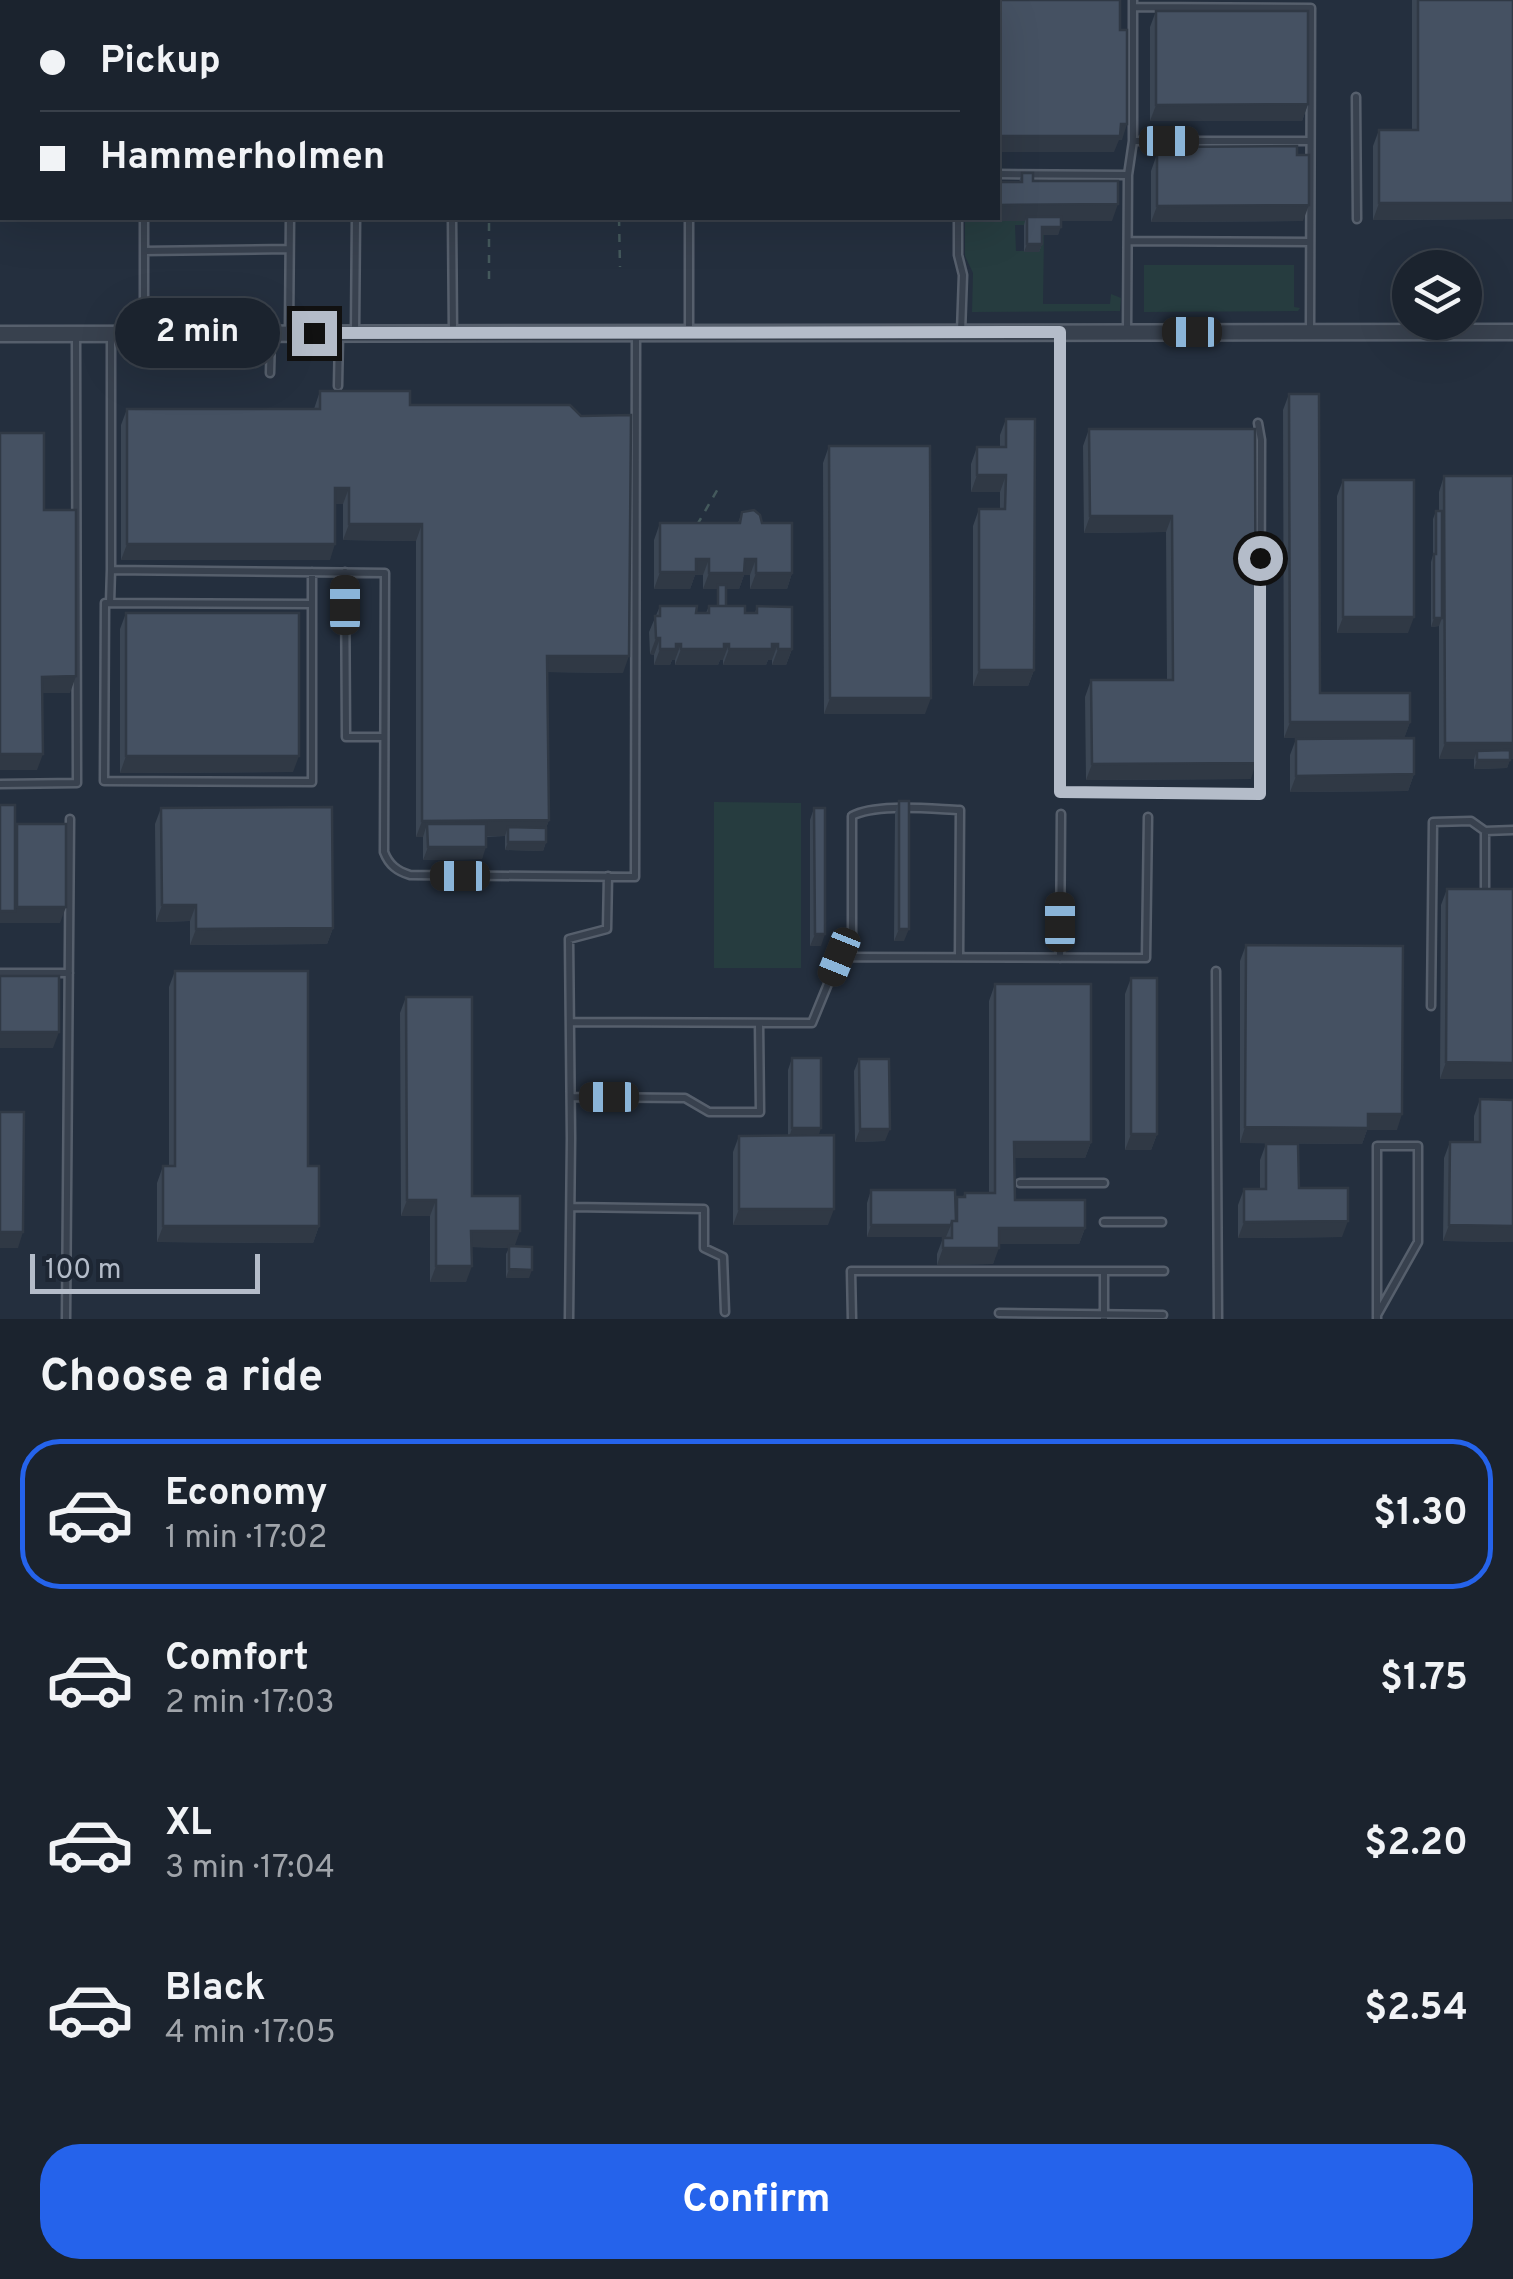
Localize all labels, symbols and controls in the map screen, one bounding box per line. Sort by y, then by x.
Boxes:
text: Pickup [100,38,221,87]
car [1139,126,1199,156]
text: Hammerholmen [100,134,385,183]
map controls [1392,250,1482,340]
button: layers [1392,250,1482,340]
callout: 2 min [114,298,279,368]
route end [292,311,337,356]
text: 2 min [156,313,239,353]
car [1162,317,1222,347]
route start [1238,536,1283,581]
car [330,575,360,635]
car [430,861,490,891]
car [1045,892,1075,952]
car [814,924,864,990]
car [579,1082,639,1112]
scale bar [30,1249,260,1294]
text: 100 m [45,1253,121,1289]
text: Choose a ride [40,1350,323,1407]
icon: car [45,1469,135,1559]
text: Economy [165,1470,327,1519]
text: $1.30 [1373,1490,1468,1539]
text: 1 min · 17:02 [165,1519,327,1559]
icon: car [45,1634,135,1724]
text: Comfort [165,1635,309,1684]
text: $1.75 [1380,1655,1468,1704]
text: 2 min · 17:03 [165,1684,335,1724]
icon: car [45,1799,135,1889]
text: XL [165,1800,212,1849]
text: $2.20 [1364,1820,1468,1869]
text: 3 min · 17:04 [165,1849,335,1889]
icon: car [45,1964,135,2054]
text: Black [165,1965,265,2014]
text: $2.54 [1364,1985,1468,2034]
text: 4 min · 17:05 [165,2014,336,2054]
button: Confirm [40,2144,1473,2259]

